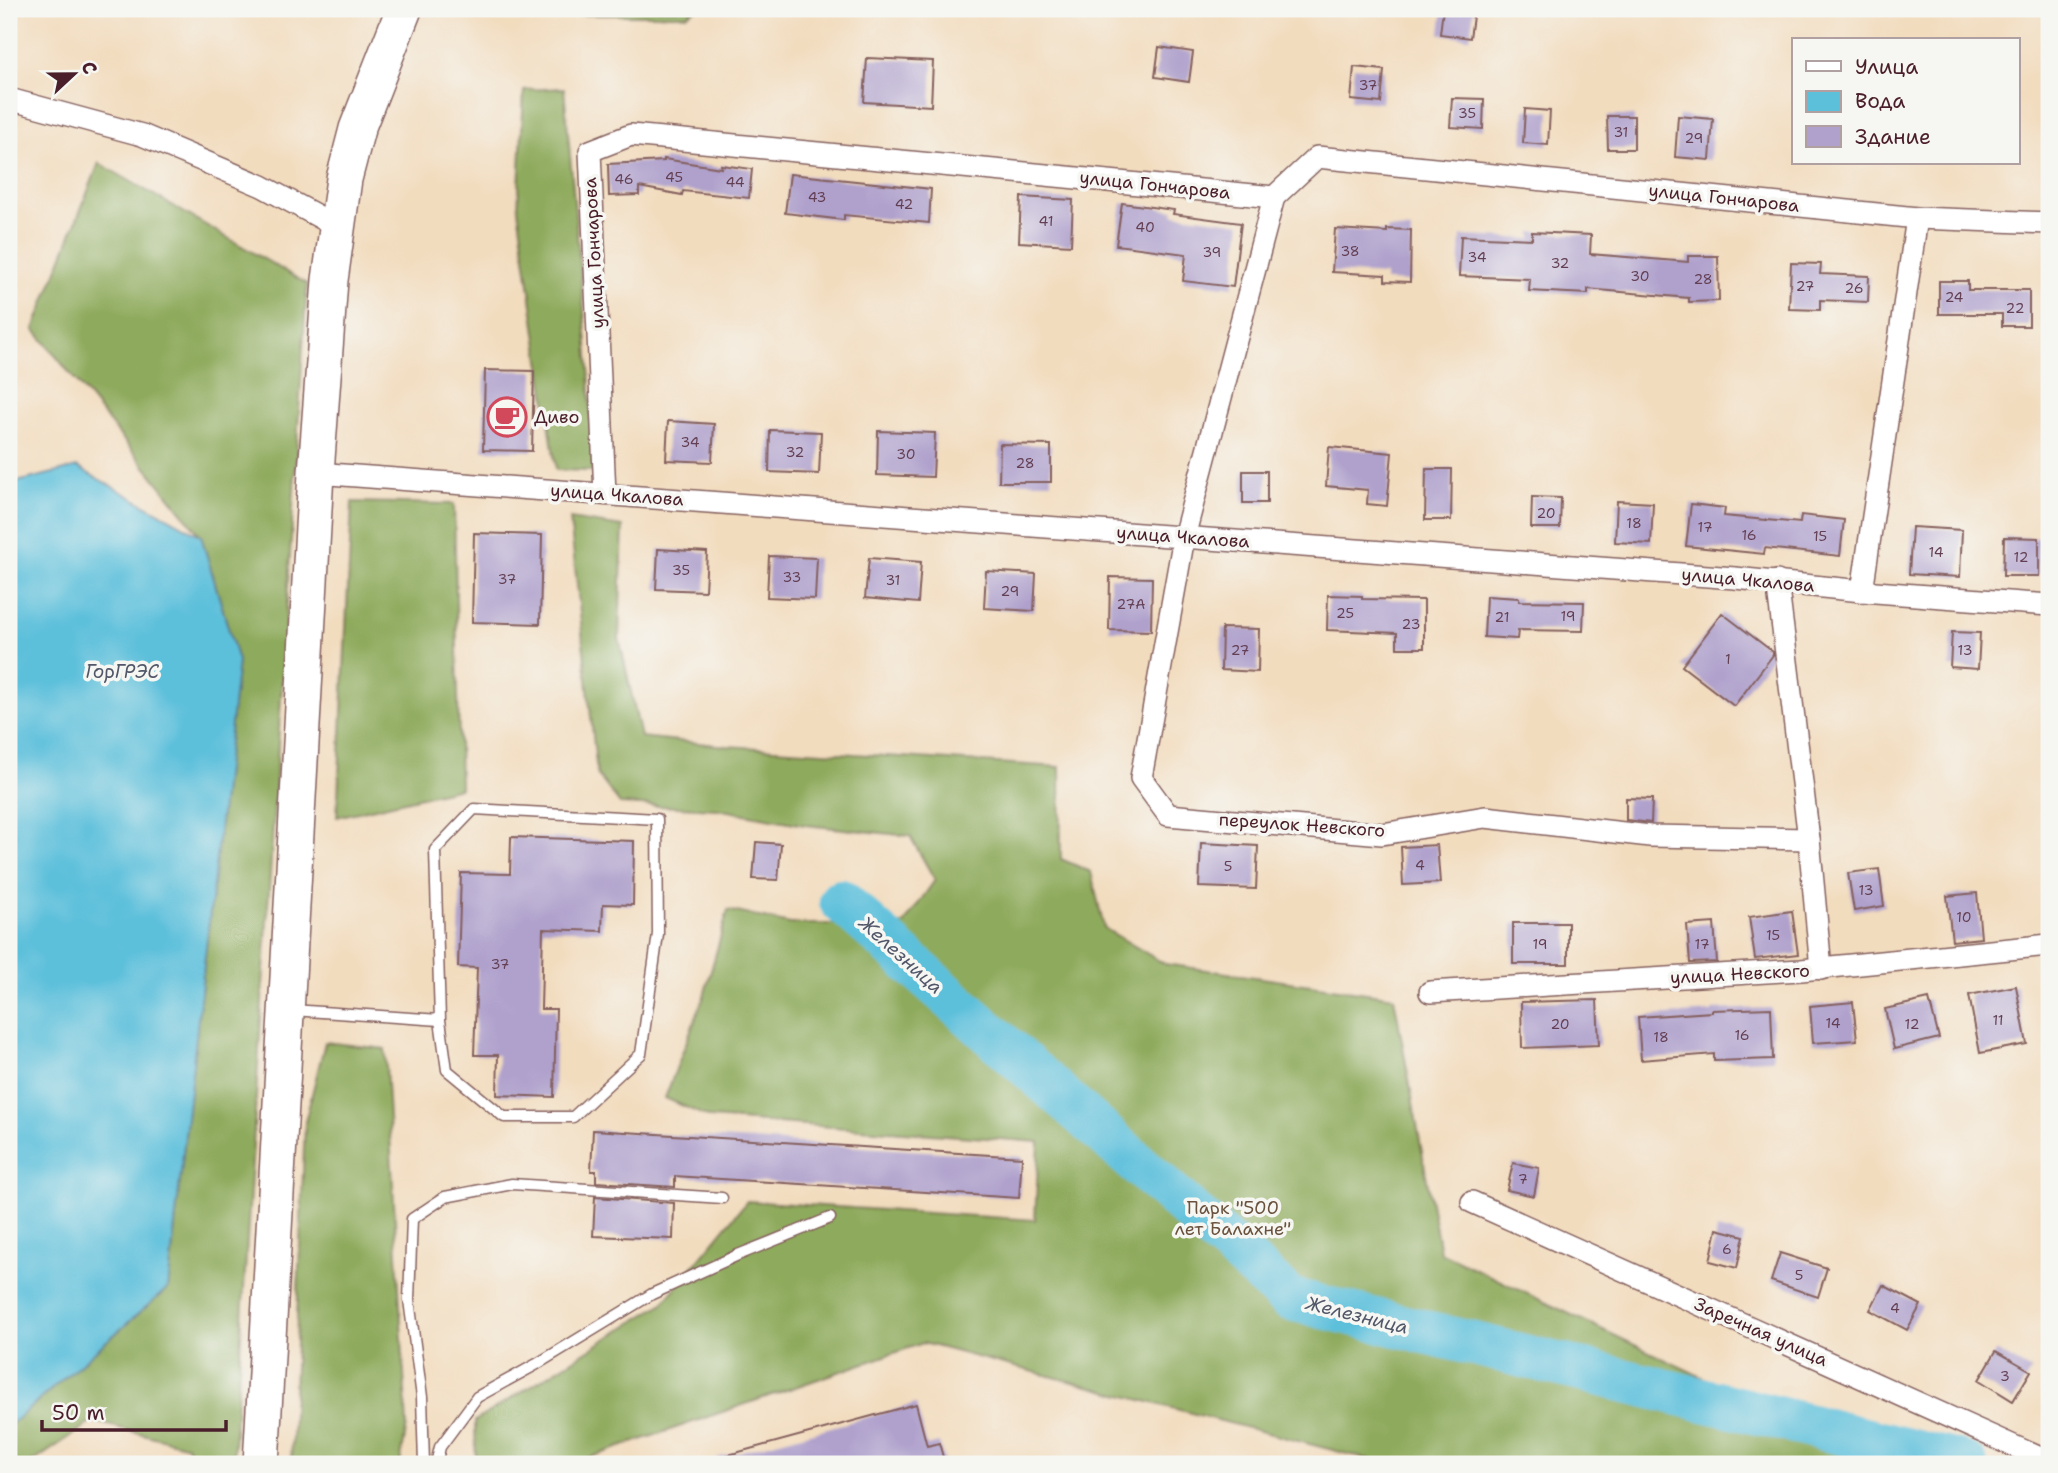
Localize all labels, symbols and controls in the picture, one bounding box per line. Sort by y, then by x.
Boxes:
north arrow [38,38,108,108]
legend [1792,38,2020,164]
text: Улица [1855,53,1918,81]
text: С [76,58,103,78]
house number: 37 [1359,76,1377,94]
text: Вода [1855,87,1905,115]
house number: 35 [1458,104,1476,122]
house number: 31 [1614,123,1628,141]
text: Здание [1855,123,1931,151]
house number: 29 [1685,129,1703,147]
street label: улица Гончарова [1078,165,1232,205]
house number: 45 [665,168,683,186]
house number: 46 [614,170,634,188]
house number: 44 [725,173,745,191]
street label: улица Гончарова [578,177,610,329]
street label: улица Гончарова [1647,178,1801,218]
house number: 43 [808,188,826,206]
house number: 42 [895,195,913,213]
house number: 41 [1039,212,1053,230]
house number: 40 [1135,218,1155,236]
house number: 38 [1340,242,1360,260]
house number: 39 [1203,243,1221,261]
house number: 34 [1467,248,1487,266]
house number: 32 [1551,254,1569,272]
house number: 30 [1630,267,1650,285]
house number: 28 [1693,270,1713,288]
house number: 27 [1796,277,1814,295]
house number: 26 [1845,279,1864,297]
house number: 24 [1945,288,1964,306]
house number: 22 [2006,299,2024,317]
cafe icon: Диво [486,396,528,438]
place label: Диво [534,405,580,429]
house number: 34 [680,433,700,451]
house number: 32 [786,443,804,461]
house number: 30 [896,445,916,463]
house number: 28 [1015,454,1035,472]
street label: улица Чкалова [550,478,684,512]
house number: 20 [1536,504,1556,522]
house number: 18 [1626,514,1642,532]
house number: 17 [1698,518,1712,536]
street label: улица Чкалова [1116,520,1250,554]
house number: 16 [1741,526,1757,544]
house number: 15 [1813,527,1827,545]
house number: 14 [1928,543,1944,561]
house number: 12 [2014,548,2028,566]
house number: 35 [672,561,690,579]
street label: улица Чкалова [1681,562,1815,598]
house number: 33 [783,568,801,586]
house number: 37 [498,570,516,588]
house number: 31 [886,571,900,589]
house number: 29 [1001,582,1019,600]
house number: 27А [1117,595,1145,613]
house number: 25 [1336,604,1354,622]
house number: 19 [1560,607,1576,625]
house number: 21 [1495,608,1509,626]
house number: 23 [1402,615,1420,633]
house number: 27 [1231,641,1249,659]
house number: 13 [1958,641,1972,659]
house number: 1 [1725,650,1731,668]
water label: ГорГРЭС [85,659,159,684]
street label: переулок Невского [1218,807,1386,843]
house number: 4 [1415,856,1425,874]
house number: 5 [1224,857,1232,875]
house number: 13 [1859,881,1873,899]
house number: 10 [1956,908,1972,926]
water label: Железница [853,910,948,999]
house number: 15 [1766,926,1780,944]
house number: 19 [1532,935,1548,953]
house number: 17 [1695,935,1709,953]
house number: 37 [491,955,509,973]
street label: улица Невского [1670,958,1810,990]
house number: 11 [1992,1011,2004,1029]
house number: 14 [1825,1014,1841,1032]
house number: 20 [1550,1015,1570,1033]
house number: 12 [1905,1015,1919,1033]
house number: 16 [1734,1026,1750,1044]
house number: 18 [1653,1028,1669,1046]
house number: 7 [1518,1170,1528,1188]
park label: Парк "500 лет Балахне" [1175,1196,1291,1241]
house number: 6 [1722,1240,1732,1258]
house number: 5 [1795,1266,1803,1284]
water label: Железница [1302,1290,1411,1340]
street label: Заречная улица [1691,1292,1831,1372]
house number: 4 [1890,1299,1900,1317]
house number: 3 [2000,1367,2010,1385]
scale bar [42,1389,226,1433]
text: 50 m [52,1399,105,1427]

